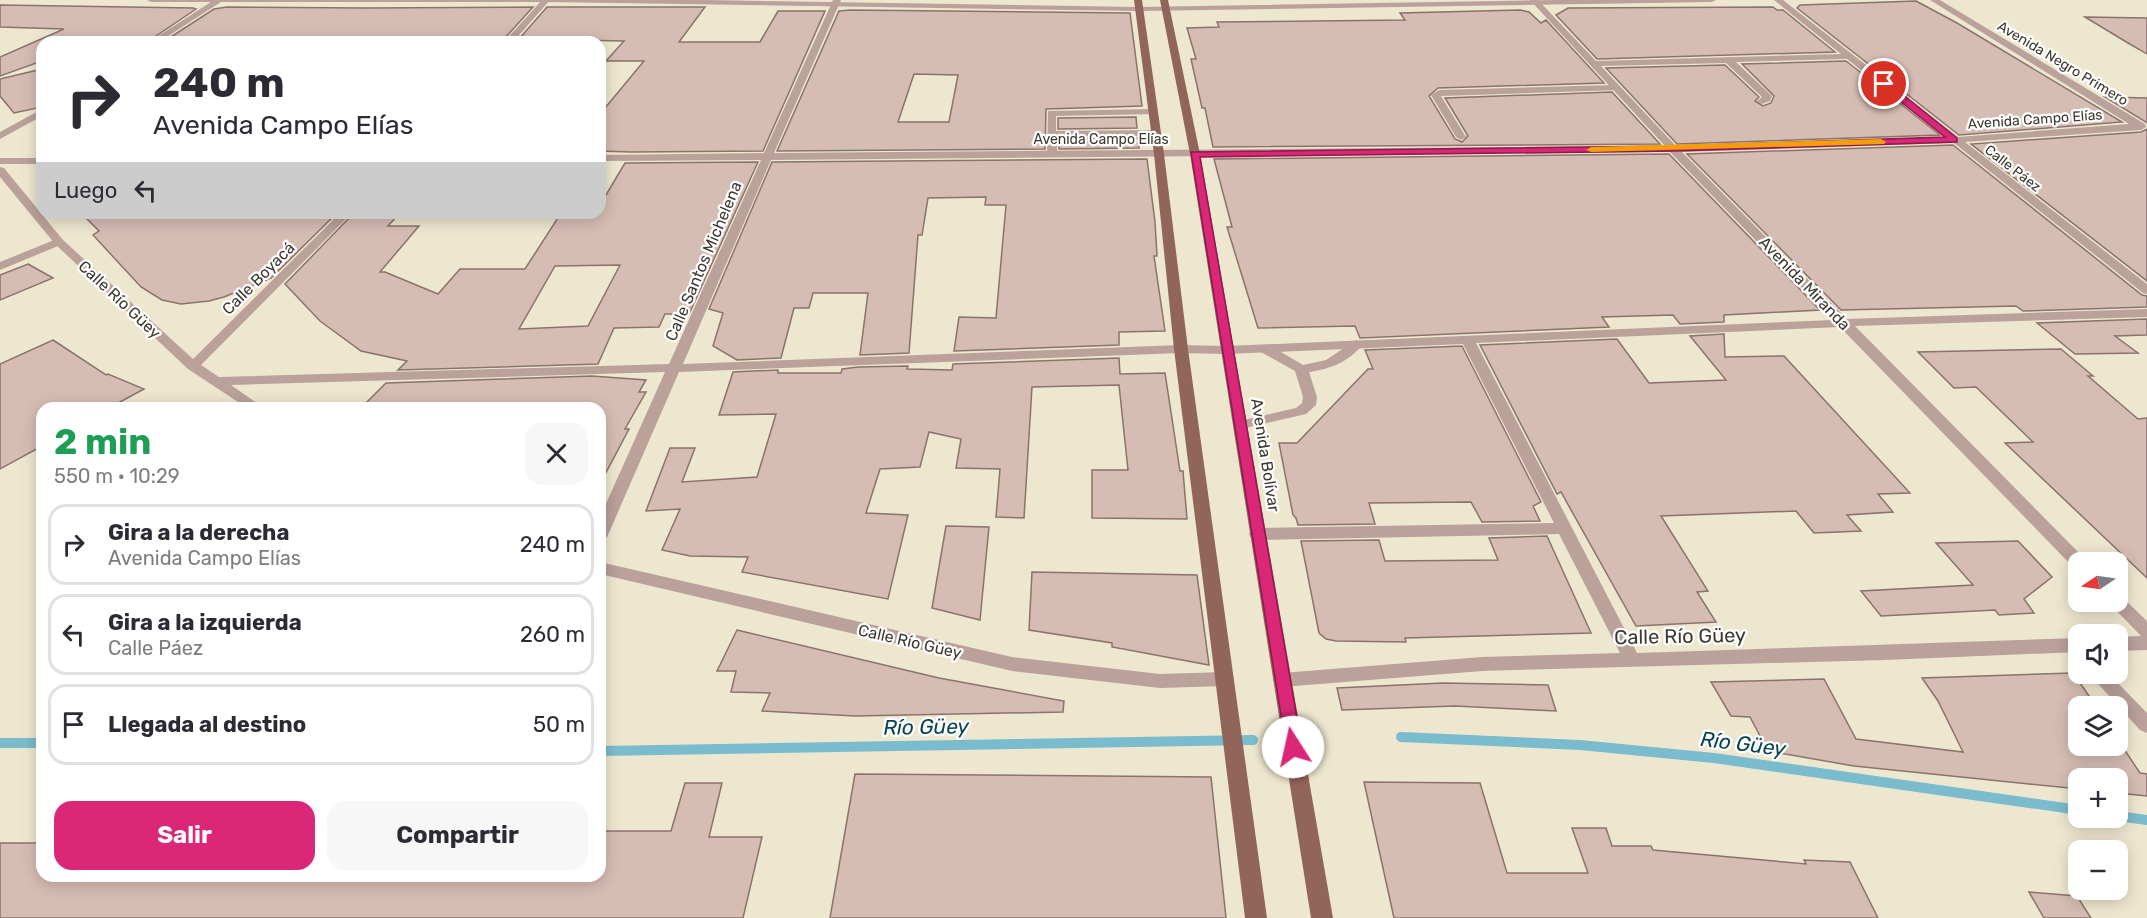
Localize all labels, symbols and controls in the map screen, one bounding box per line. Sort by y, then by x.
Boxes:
street label: Avenida Negro Primero [1994,18,2131,109]
text: 240 m [153,58,285,108]
pin [1858,58,1909,109]
icon: right [54,60,132,138]
icon: arrive [1867,67,1900,100]
street label: Avenida Campo Elías [1967,106,2103,133]
text: Avenida Campo Elías [153,109,414,141]
street label: Avenida Campo Elías [1033,131,1169,148]
street label: Calle Páez [1981,141,2044,196]
icon: left [129,174,162,207]
text: Luego [54,177,117,204]
street label: Calle Santos Michelena [661,179,746,344]
street label: Avenida Miranda [1755,233,1854,334]
street label: Calle Boyacá [218,238,299,319]
street label: Calle Río Güey [75,256,165,342]
street label: Avenida Bolívar [1247,397,1284,513]
text: 2 min [54,420,152,463]
button: close [525,422,588,485]
text: 550 m · 10:29 [54,464,180,488]
text: Gira a la derecha [108,519,289,546]
icon: right [57,528,90,561]
text: 240 m [520,531,585,558]
text: Avenida Campo Elías [108,546,301,570]
north arrow [2068,552,2128,612]
map controls [2068,552,2128,900]
text: Gira a la izquierda [108,609,302,636]
icon: left [57,618,90,651]
street label: Calle Río Güey [856,620,964,663]
text: 260 m [520,621,585,648]
street label: Calle Río Güey [1614,623,1746,649]
button: sound [2068,624,2128,684]
text: Calle Páez [108,636,203,660]
button: layers [2068,696,2128,756]
icon: arrive [57,708,90,741]
text: Llegada al destino [108,711,306,738]
text: 50 m [533,711,585,738]
water label: Río Güey [883,713,971,740]
position arrow [1261,715,1325,779]
water label: Río Güey [1699,726,1789,761]
button: + [2068,768,2128,828]
button: Salir [54,801,315,870]
button: Compartir [327,801,588,870]
button: − [2068,840,2128,900]

